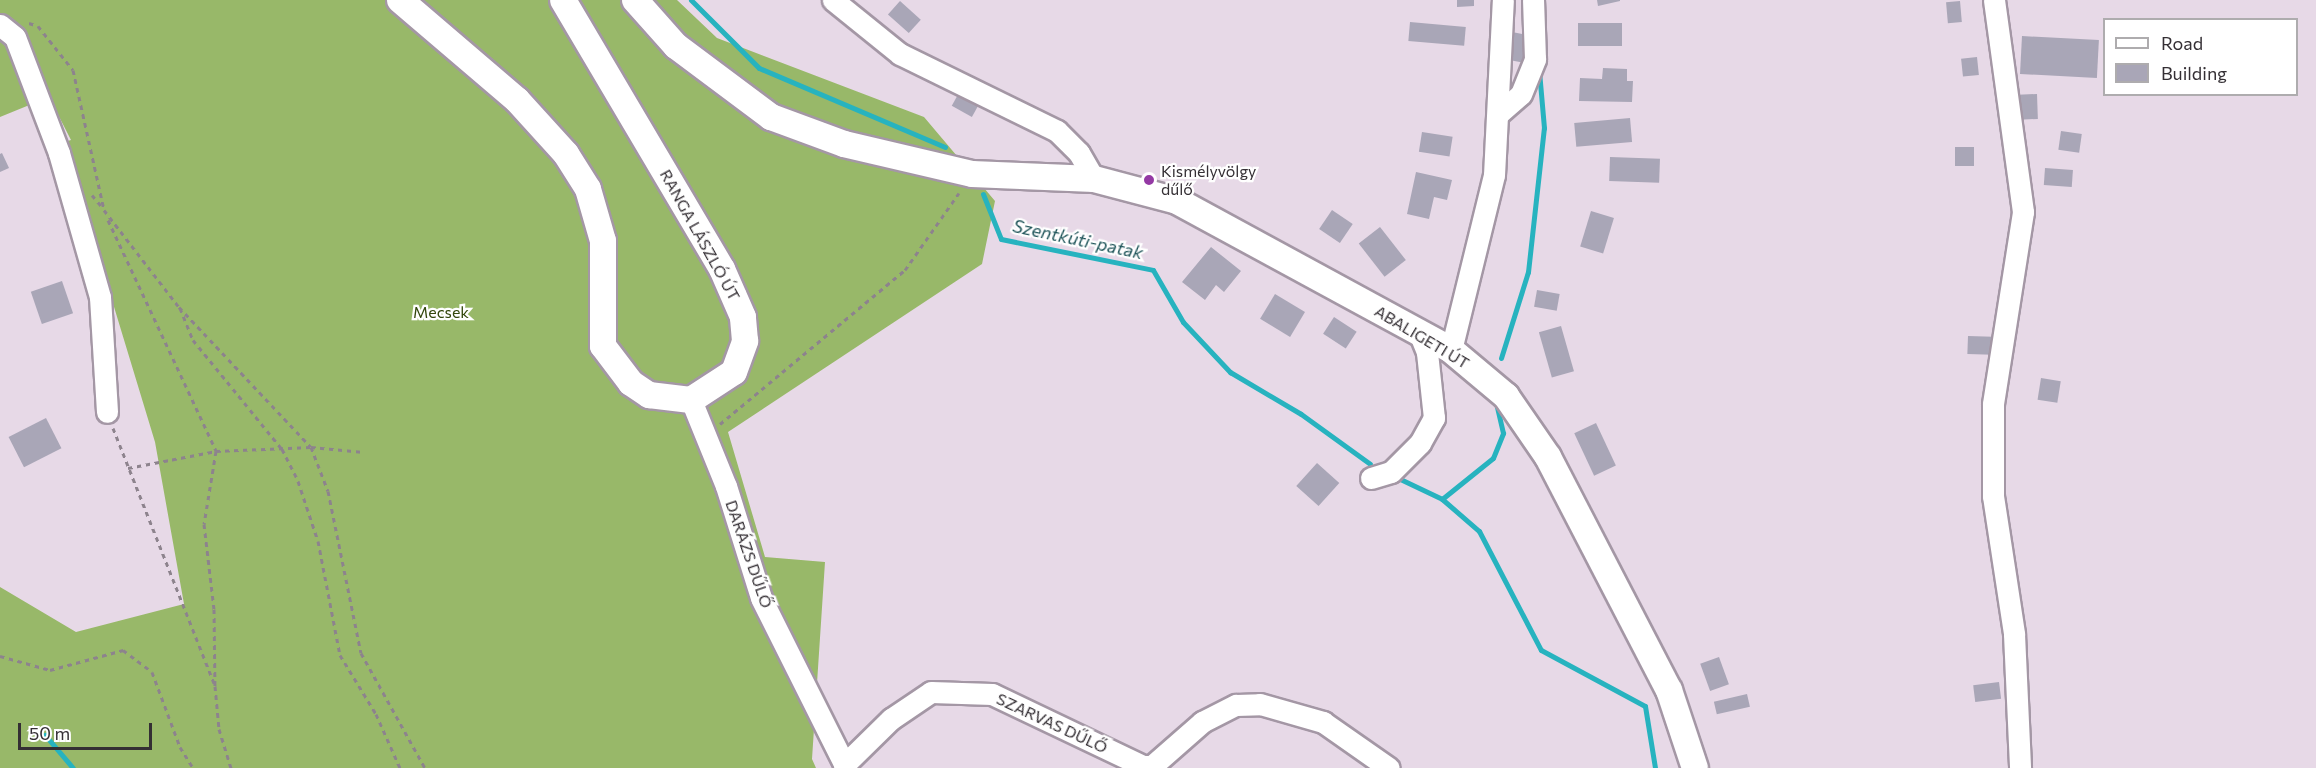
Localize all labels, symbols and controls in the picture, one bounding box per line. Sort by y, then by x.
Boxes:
legend [2103,18,2298,96]
text: Road [2161,32,2203,54]
text: Building [2161,62,2227,84]
place label: Kismélyvölgy dűlő [1161,161,1256,199]
street label: RANGA LÁSZLÓ ÚT [656,166,744,304]
marker: Kismélyvölgy dűlő [1142,173,1156,187]
water label: Szentkúti-patak [1011,215,1145,263]
street label: ABALIGETI ÚT [1371,301,1473,373]
park label: Mecsek [413,302,469,322]
street label: DARÁZS DŰLŐ [722,498,776,610]
street label: SZARVAS DŰLŐ [993,689,1111,757]
scale bar [21,711,154,749]
text: 50 m [29,722,70,744]

